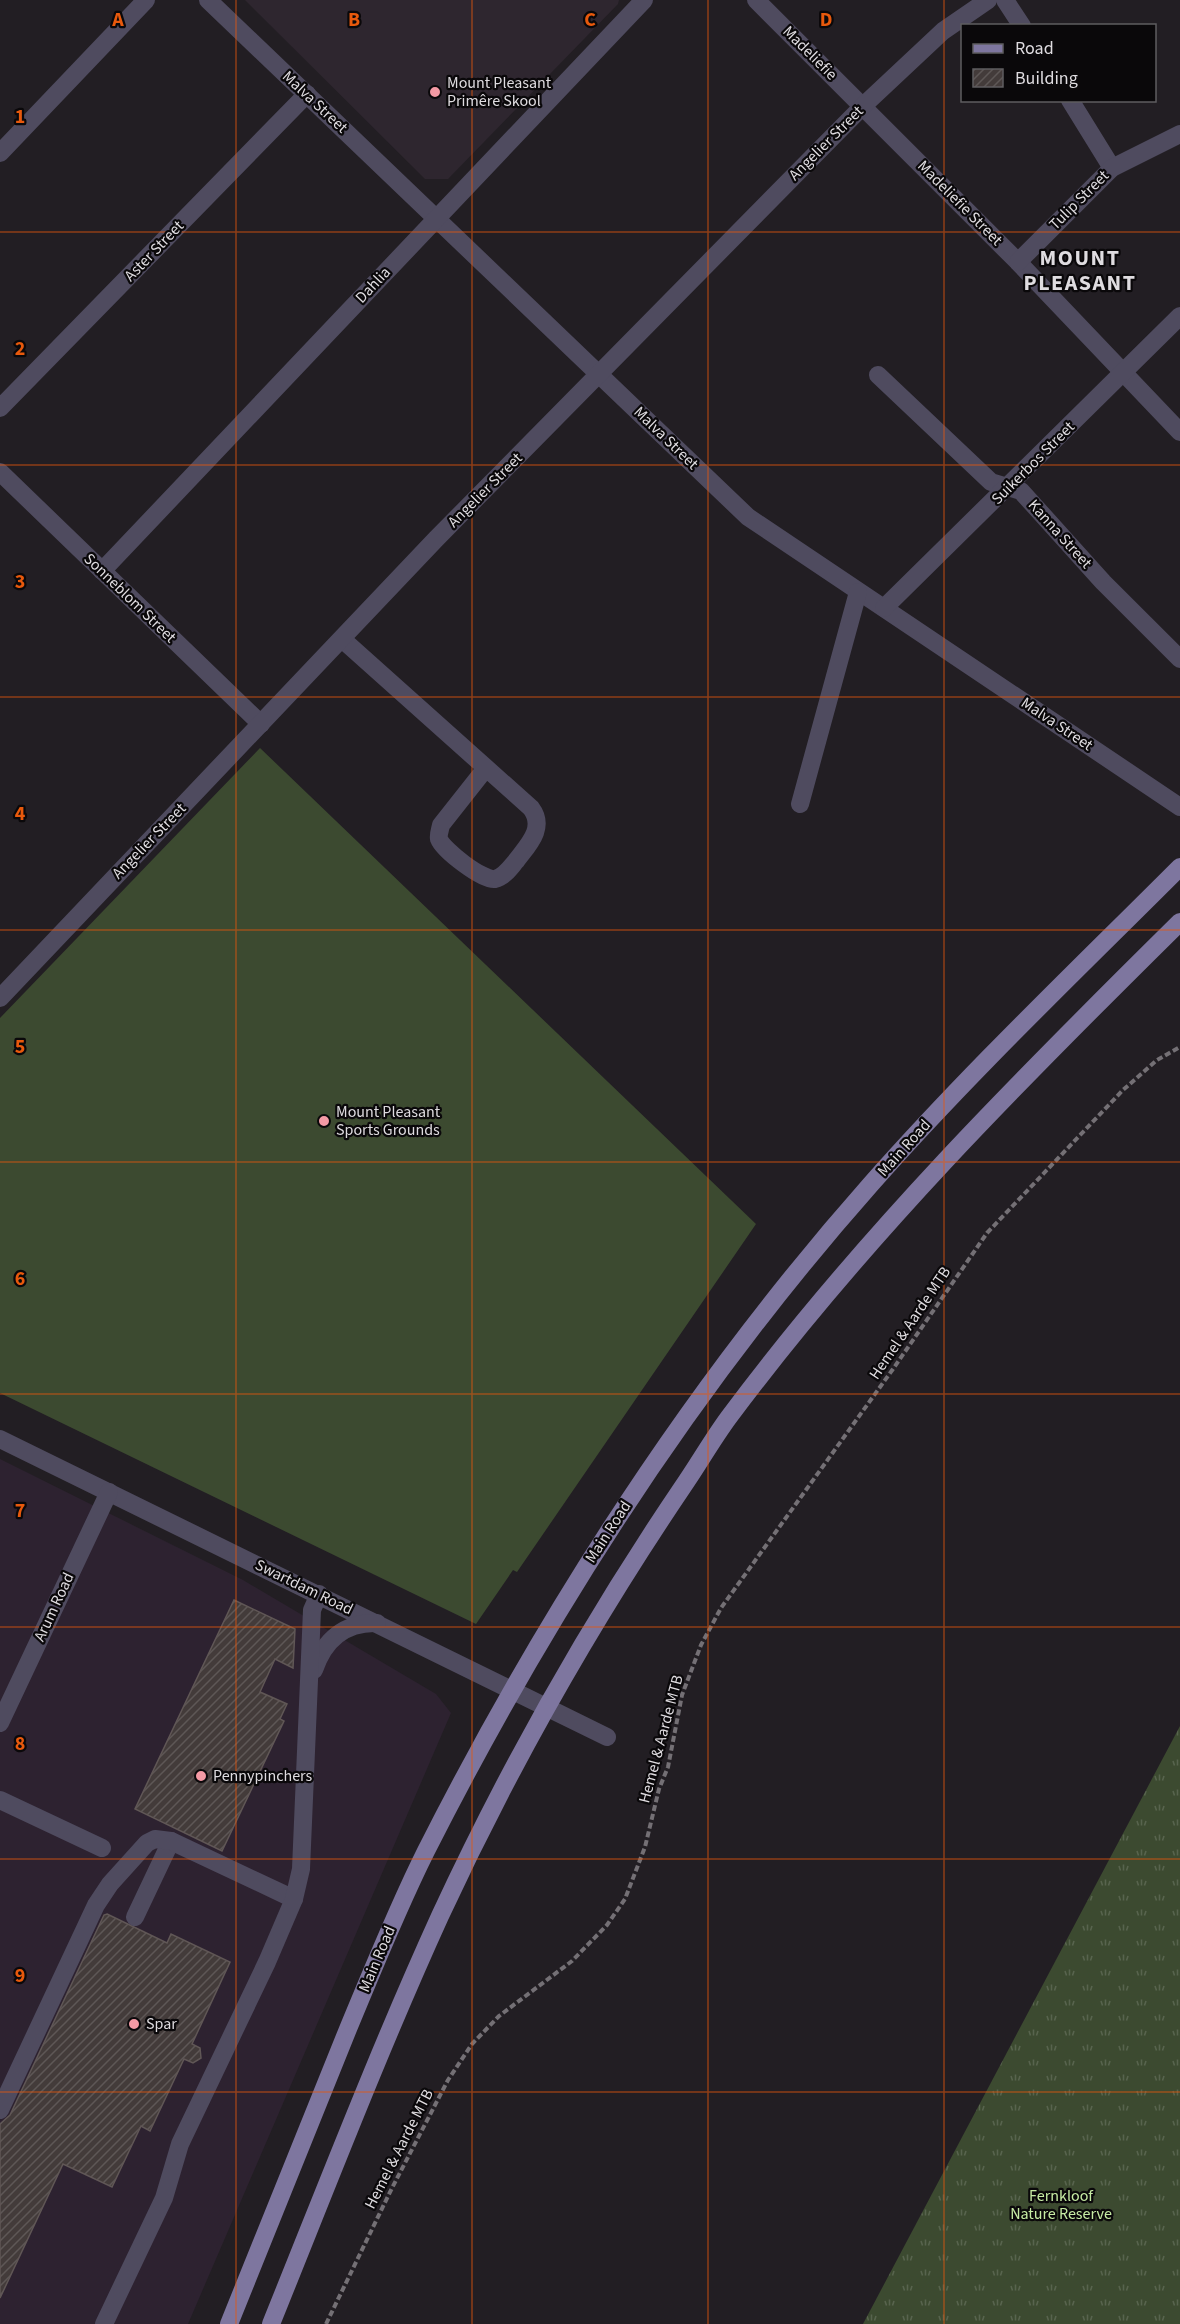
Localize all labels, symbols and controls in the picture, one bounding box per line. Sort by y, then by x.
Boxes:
text: A [111,6,124,34]
text: B [348,6,360,34]
text: C [584,6,596,34]
text: D [820,6,832,34]
street label: Madeliefie [778,21,842,85]
legend [961,24,1156,102]
text: Road [1015,36,1054,61]
street label: Malva Street [277,66,353,139]
text: Building [1015,66,1078,91]
place label: Mount Pleasant Primêre Skool [447,72,552,112]
marker: Mount Pleasant Primêre Skool [428,85,442,99]
street label: Angelier Street [784,100,869,185]
text: 1 [15,103,25,131]
street label: Madeliefie Street [913,156,1008,251]
street label: Tulip Street [1044,165,1114,235]
street label: Aster Street [119,215,189,286]
district label: MOUNT PLEASANT [1024,242,1136,299]
street label: Dahlia [350,262,396,308]
text: 2 [15,335,25,363]
street label: Malva Street [629,402,704,475]
street label: Suikerbos Street [986,416,1080,510]
street label: Angelier Street [443,447,528,532]
street label: Kanna Street [1023,495,1097,574]
street label: Sonneblom Street [79,548,182,648]
text: 3 [15,568,25,596]
street label: Malva Street [1017,692,1098,756]
street label: Angelier Street [107,798,191,884]
text: 4 [15,800,26,828]
text: 5 [15,1033,25,1061]
place label: Mount Pleasant Sports Grounds [336,1101,441,1141]
marker: Mount Pleasant Sports Grounds [317,1114,331,1128]
street label: Main Road [872,1115,936,1181]
street label: Hemel & Aarde MTB [864,1262,956,1384]
text: 6 [15,1265,25,1293]
text: 7 [15,1497,25,1525]
street label: Main Road [580,1497,636,1567]
street label: Swartdam Road [251,1554,357,1620]
street label: Arum Road [28,1569,80,1645]
street label: Hemel & Aarde MTB [633,1672,689,1806]
text: 8 [15,1730,25,1758]
place label: Pennypinchers [213,1765,313,1787]
marker: Pennypinchers [194,1769,208,1783]
street label: Main Road [353,1923,401,1995]
text: 9 [15,1962,25,1990]
place label: Spar [146,2013,177,2035]
marker: Spar [127,2017,141,2031]
street label: Hemel & Aarde MTB [359,2085,439,2213]
park label: Fernkloof Nature Reserve [1010,2185,1112,2225]

